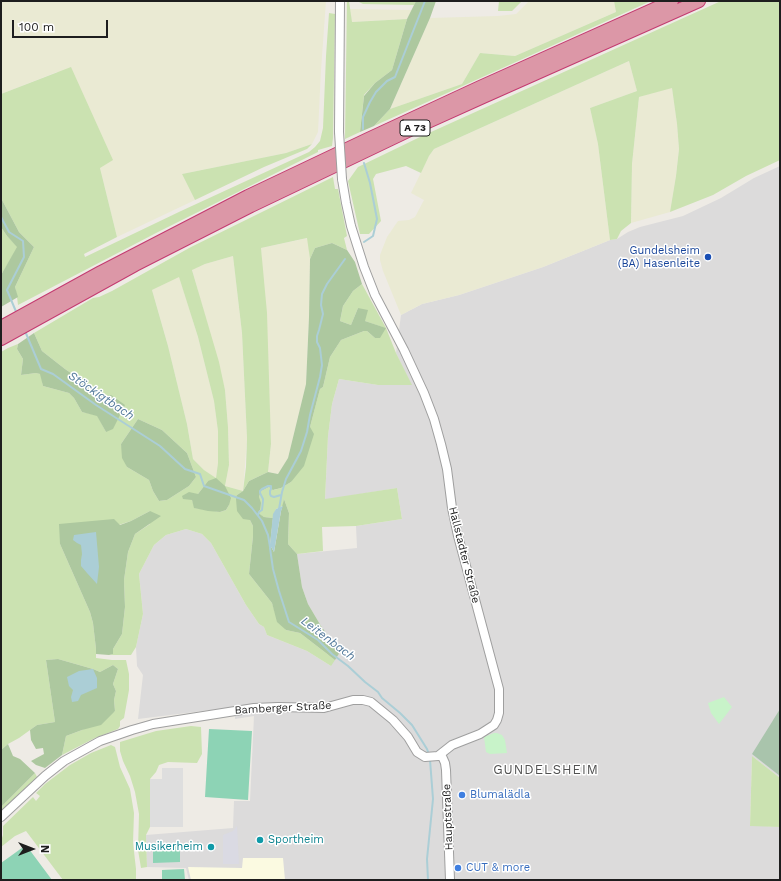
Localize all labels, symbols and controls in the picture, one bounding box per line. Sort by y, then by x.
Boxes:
scale bar [14,12,110,38]
text: 100 m [19,20,54,34]
road number: A 73 [400,120,430,136]
place label: Gundelsheim (BA) Hasenleite [618,244,700,270]
marker: Gundelsheim (BA) Hasenleite [703,252,713,262]
water label: Stöckigtbach [65,369,137,423]
street label: Hallstadter Straße [446,505,482,605]
water label: Leitenbach [298,614,358,664]
street label: Bamberger Straße [234,699,332,717]
district label: GUNDELSHEIM [493,762,599,778]
street label: Hauptstraße [440,784,456,850]
place label: Blumalädla [470,788,530,802]
marker: Blumalädla [457,790,467,800]
north arrow [12,829,52,869]
place label: Sportheim [268,833,324,847]
marker: Sportheim [255,835,265,845]
place label: Musikerheim [135,840,203,854]
marker: Musikerheim [206,842,216,852]
text: N [38,845,51,853]
place label: CUT & more [466,861,530,875]
marker: CUT & more [453,863,463,873]

